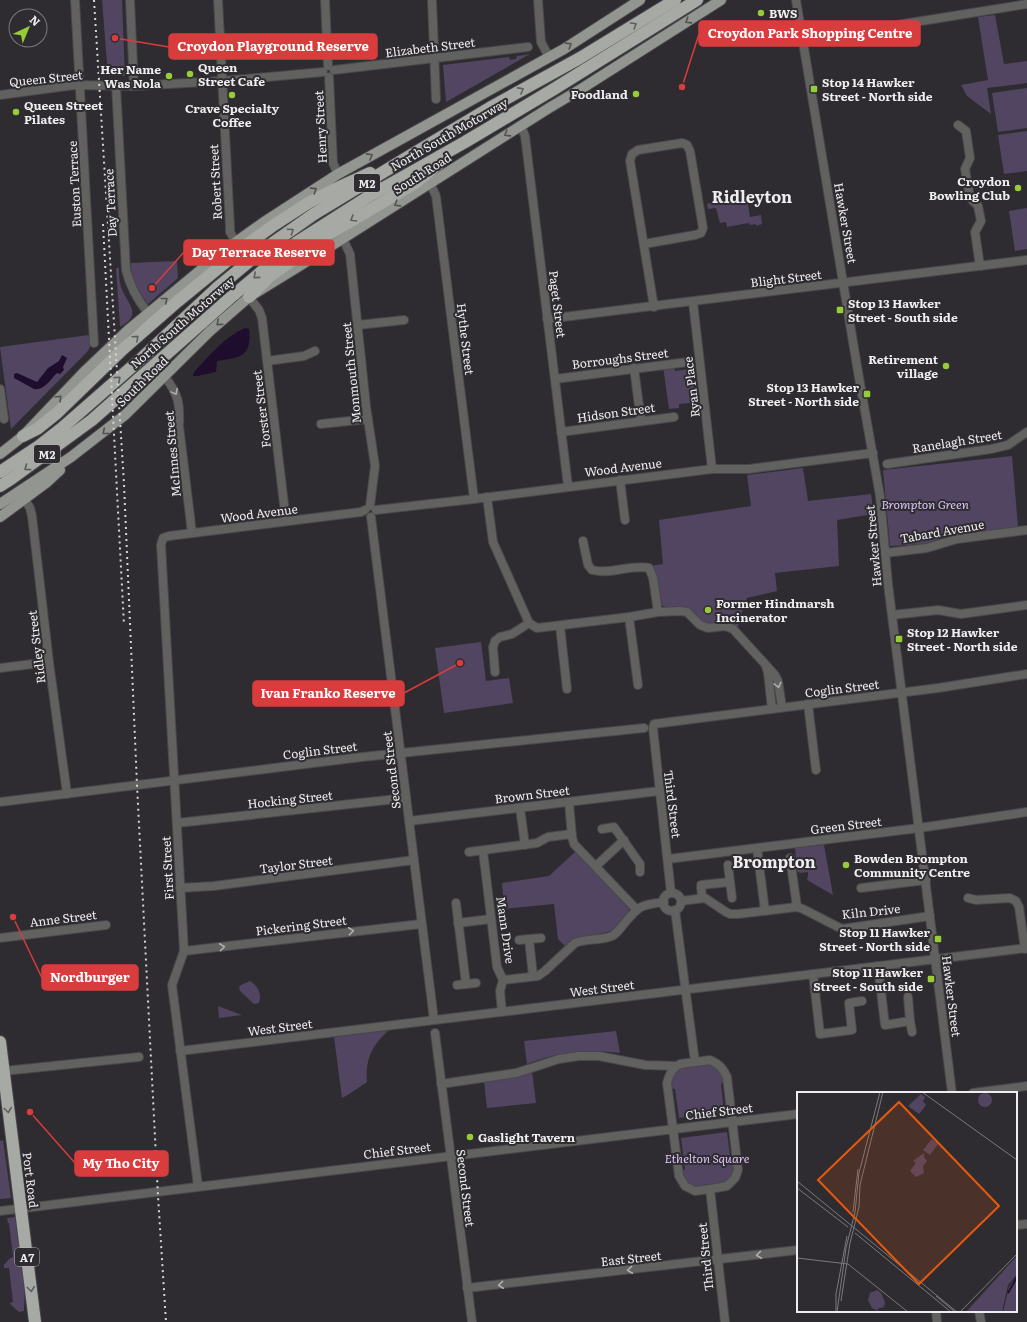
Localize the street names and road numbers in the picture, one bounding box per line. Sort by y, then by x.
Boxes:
street label: Elizabeth Street [384,33,476,61]
street label: Queen Street [8,65,84,91]
street label: Henry Street [309,90,331,164]
street label: North South Motorway [387,93,511,175]
street label: Euston Terrace [63,140,85,228]
street label: Robert Street [204,144,226,220]
street label: South Road [389,148,455,198]
street label: Day Terrace [99,168,121,238]
road number: M2 [354,174,380,192]
street label: Hawker Street [830,181,862,265]
street label: Blight Street [749,265,823,291]
street label: Paget Street [545,269,571,339]
street label: North South Motorway [126,272,238,372]
street label: Hythe Street [453,302,479,376]
street label: Monmouth Street [337,321,365,425]
street label: Borroughs Street [571,343,669,373]
street label: South Road [112,351,172,410]
street label: Ryan Place [678,356,704,418]
street label: Forster Street [247,369,275,449]
street label: Hidson Street [576,398,656,426]
street label: McInnes Street [159,410,185,498]
street label: Ranelagh Street [911,425,1003,457]
road number: M2 [34,445,60,463]
street label: Wood Avenue [583,453,663,481]
street label: Wood Avenue [219,499,299,527]
street label: Hawker Street [860,504,886,588]
street label: Tabard Avenue [898,515,986,547]
street label: Ridley Street [23,609,49,685]
street label: Coglin Street [804,674,880,701]
street label: Second Street [377,730,405,810]
street label: Coglin Street [282,736,358,763]
street label: Third Street [660,769,686,839]
street label: Brown Street [493,780,571,808]
street label: Hocking Street [247,786,334,812]
street label: Green Street [809,812,883,838]
street label: First Street [156,835,178,900]
street label: Taylor Street [258,851,334,877]
street label: Mann Drive [492,895,520,965]
street label: Kiln Drive [841,899,901,923]
street label: Anne Street [29,905,98,931]
street label: Pickering Street [255,910,348,940]
street label: Hawker Street [938,954,966,1038]
street label: West Street [569,975,635,1001]
street label: West Street [247,1014,313,1040]
street label: Chief Street [684,1098,754,1124]
street label: Chief Street [362,1137,432,1163]
street label: Second Street [452,1148,480,1228]
street label: Port Road [19,1151,43,1210]
street label: Third Street [692,1222,718,1292]
street label: East Street [600,1246,662,1270]
road number: A7 [15,1248,39,1266]

